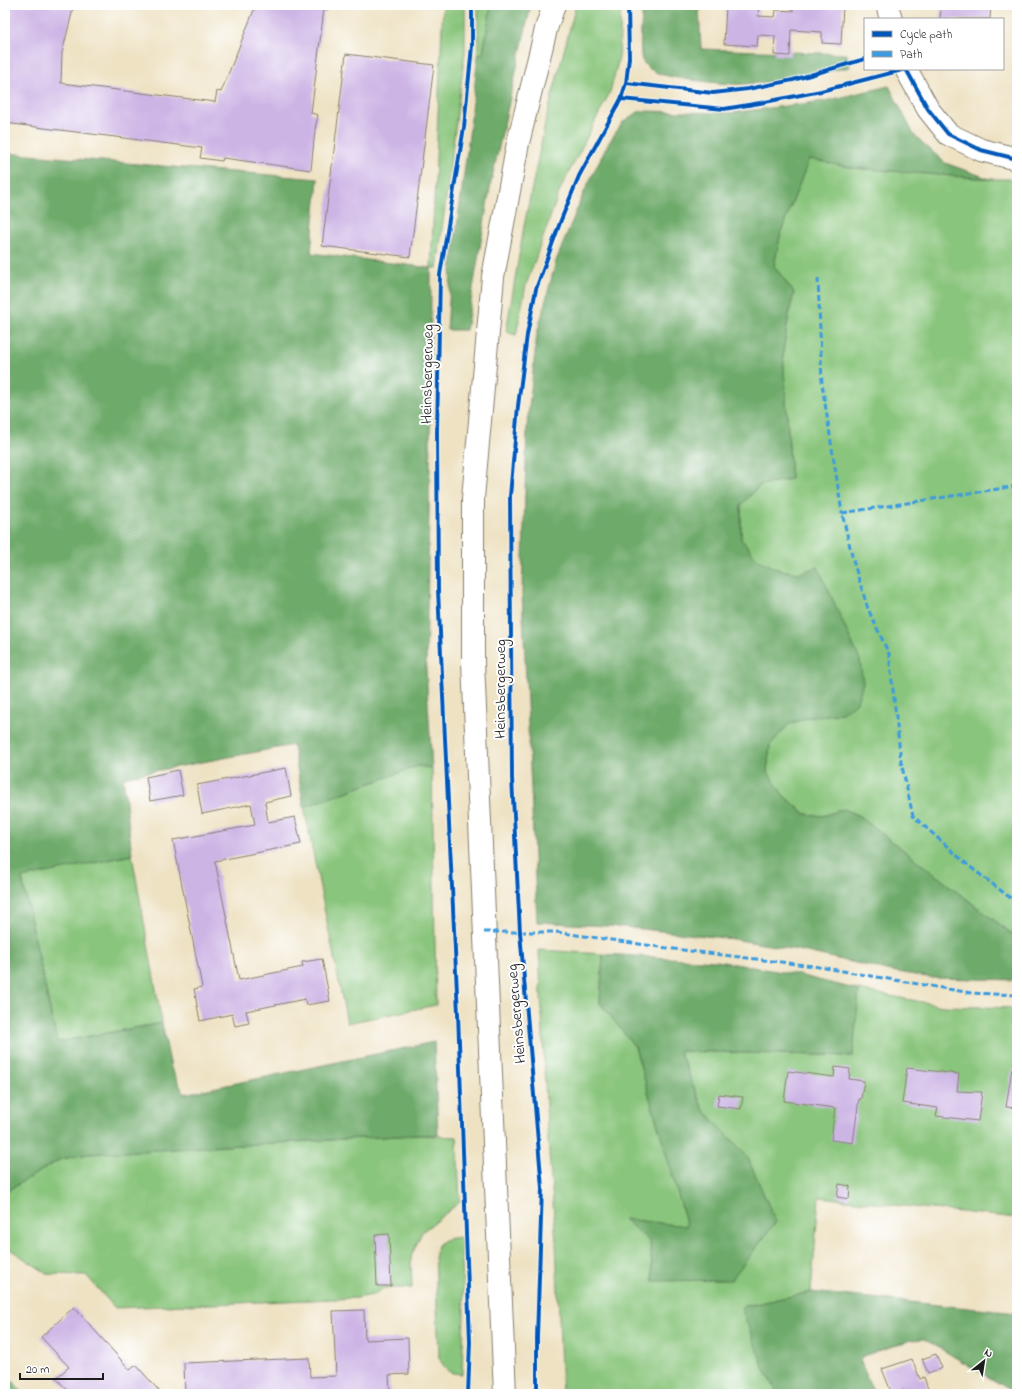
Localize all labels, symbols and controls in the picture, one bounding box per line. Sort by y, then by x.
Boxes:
legend [864,18,1004,70]
text: Cycle path [900,26,952,45]
text: Path [900,46,923,64]
street label: Heinsbergerweg [415,324,441,424]
street label: Heinsbergerweg [489,639,513,739]
street label: Heinsbergerweg [501,963,533,1065]
north arrow [964,1341,1004,1381]
text: N [981,1344,996,1362]
scale bar [20,1355,103,1381]
text: 20 m [26,1361,49,1379]

